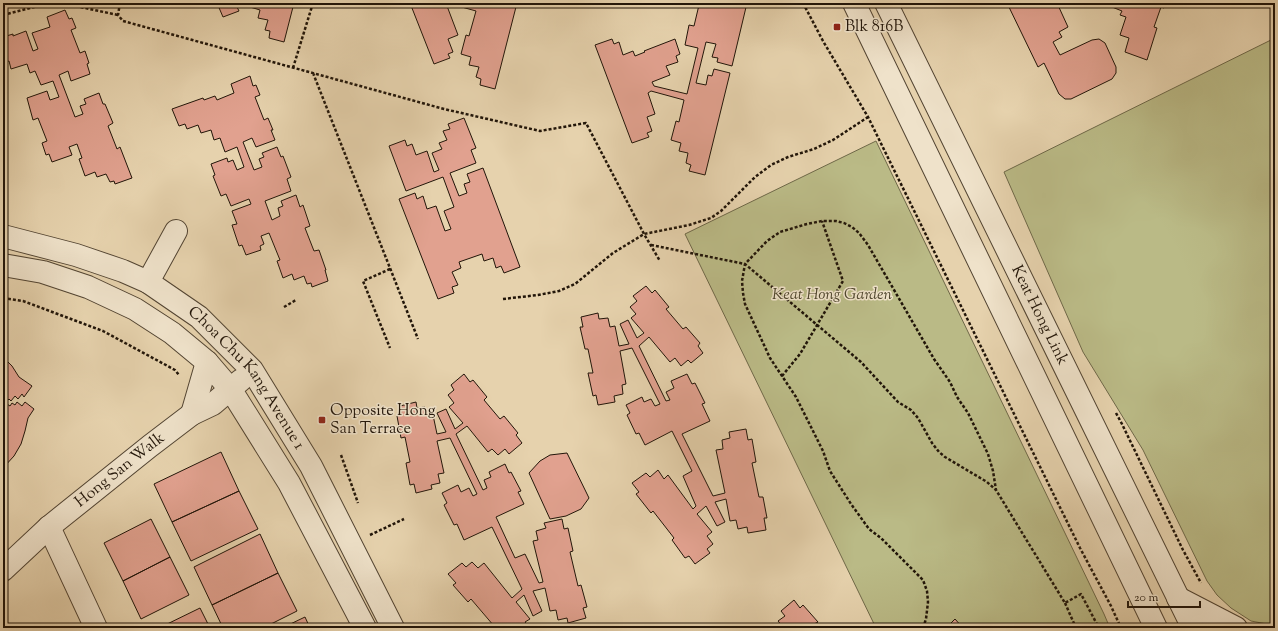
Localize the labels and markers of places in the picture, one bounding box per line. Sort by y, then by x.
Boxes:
place label: Blk 816B [845,16,903,39]
marker: Blk 816B [832,22,842,32]
place label: Opposite Hong San Terrace [330,400,436,441]
marker: Opposite Hong San Terrace [317,415,327,425]

